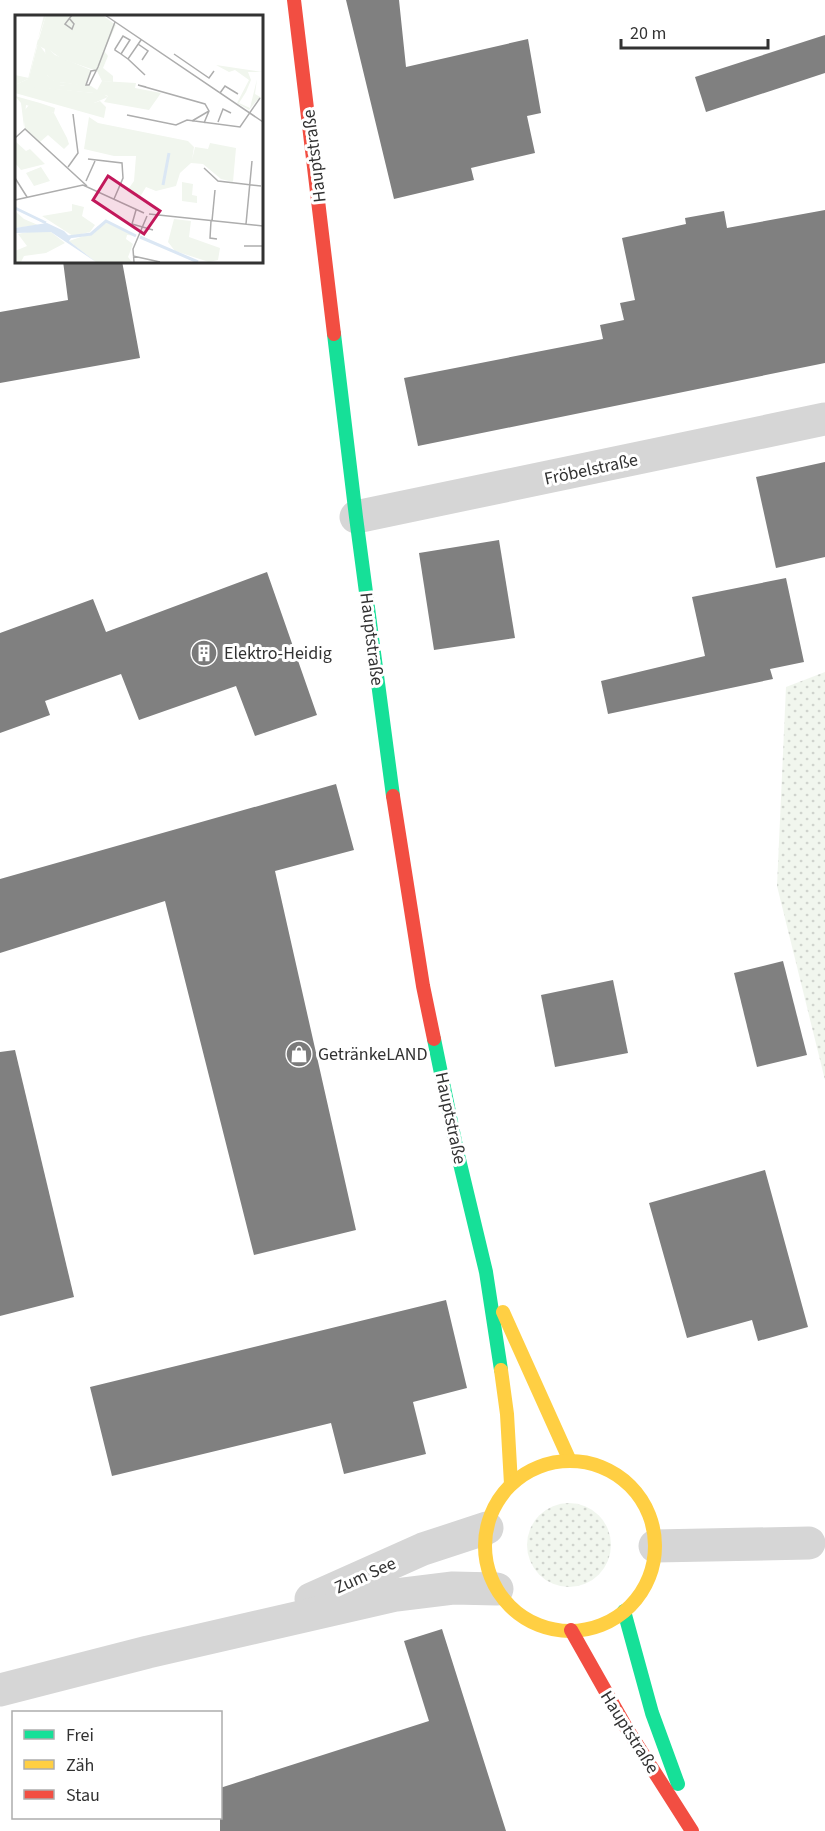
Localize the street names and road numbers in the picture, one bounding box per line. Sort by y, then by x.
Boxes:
street label: Hauptstraße [296,108,333,204]
street label: Fröbelstraße [542,447,640,492]
street label: Hauptstraße [353,591,390,687]
street label: Hauptstraße [429,1070,472,1167]
street label: Zum See [330,1551,400,1600]
street label: Hauptstraße [594,1686,665,1779]

